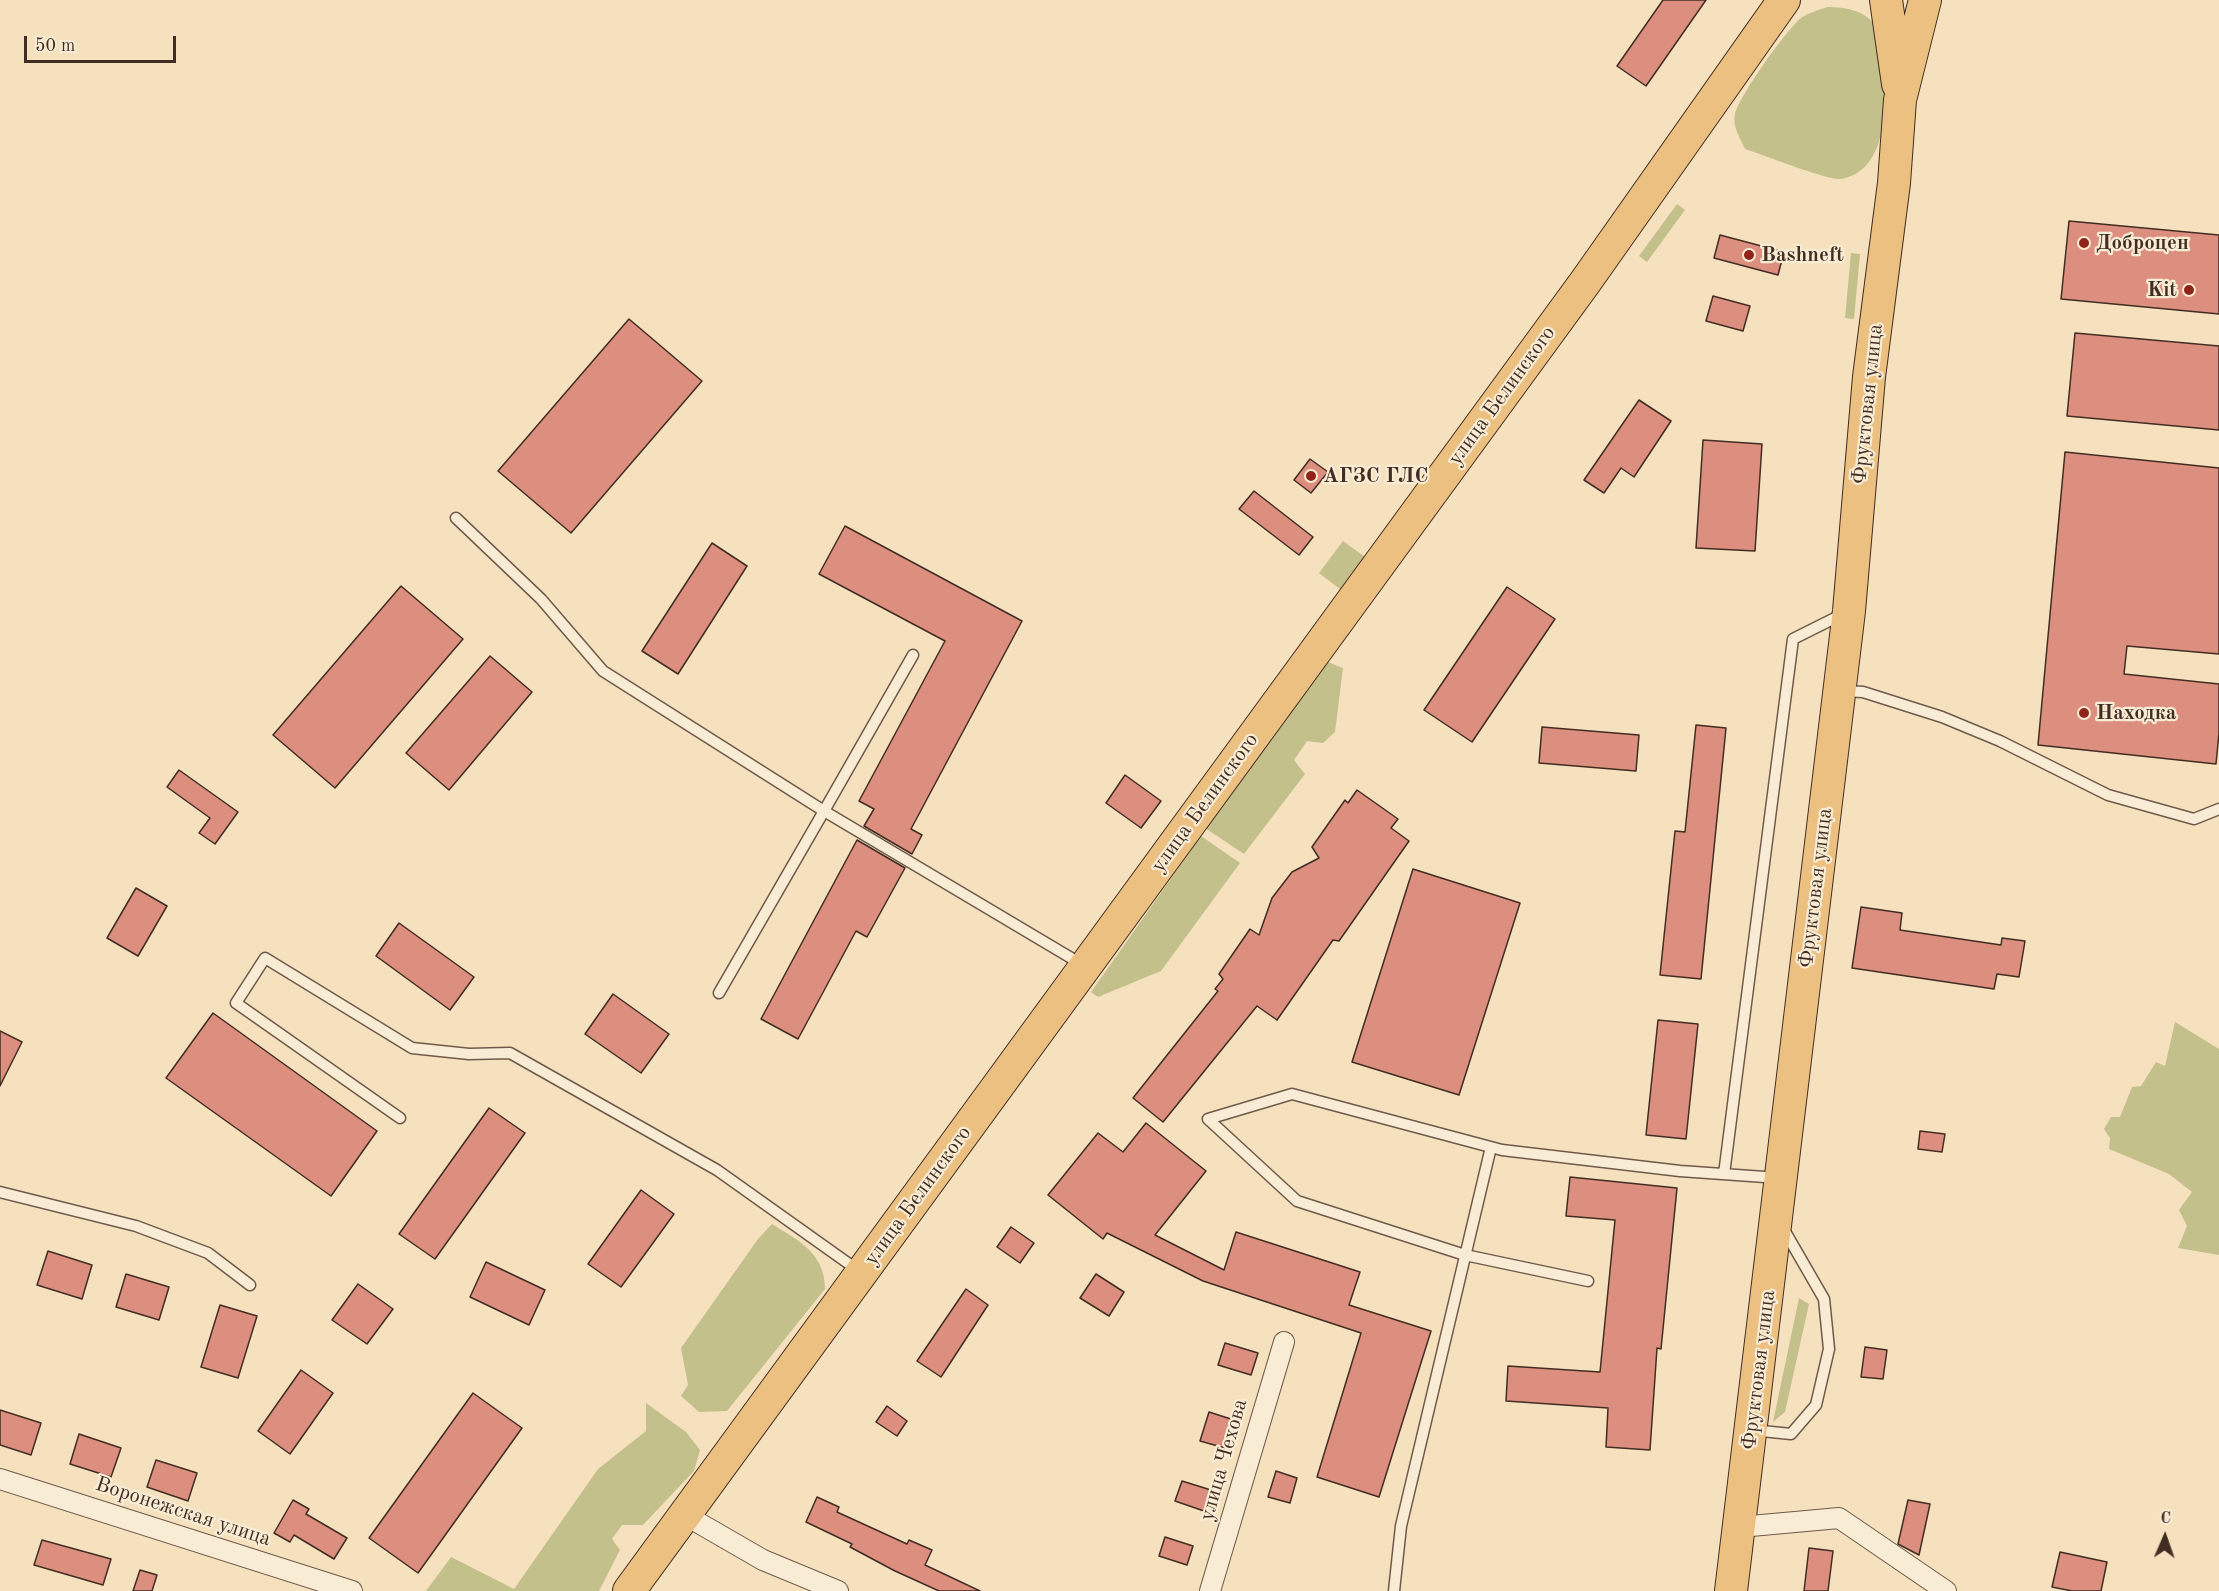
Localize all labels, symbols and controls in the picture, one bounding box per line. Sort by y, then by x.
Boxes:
scale bar [27,24,178,62]
text: 50 m [35,37,75,55]
place label: Доброцен [2096,230,2189,256]
marker: Доброцен [2077,236,2091,250]
place label: Bashneft [1761,242,1844,268]
marker: Bashneft [1742,248,1756,262]
place label: Kit [2147,277,2177,303]
marker: Kit [2182,283,2196,297]
street label: улица Белинского [1443,321,1561,471]
street label: Фруктовая улица [1847,323,1889,485]
place label: АГЗС ГЛС [1323,463,1428,489]
marker: АГЗС ГЛС [1304,469,1318,483]
place label: Находка [2096,700,2177,726]
marker: Находка [2077,706,2091,720]
street label: улица Белинского [1146,728,1264,878]
street label: Фруктовая улица [1794,807,1838,969]
street label: улица Белинского [859,1121,977,1271]
street label: Фруктовая улица [1737,1289,1781,1451]
street label: улица Чехова [1195,1396,1253,1524]
street label: Воронежская улица [92,1472,274,1552]
north arrow [2135,1507,2195,1567]
text: С [2160,1511,2171,1527]

